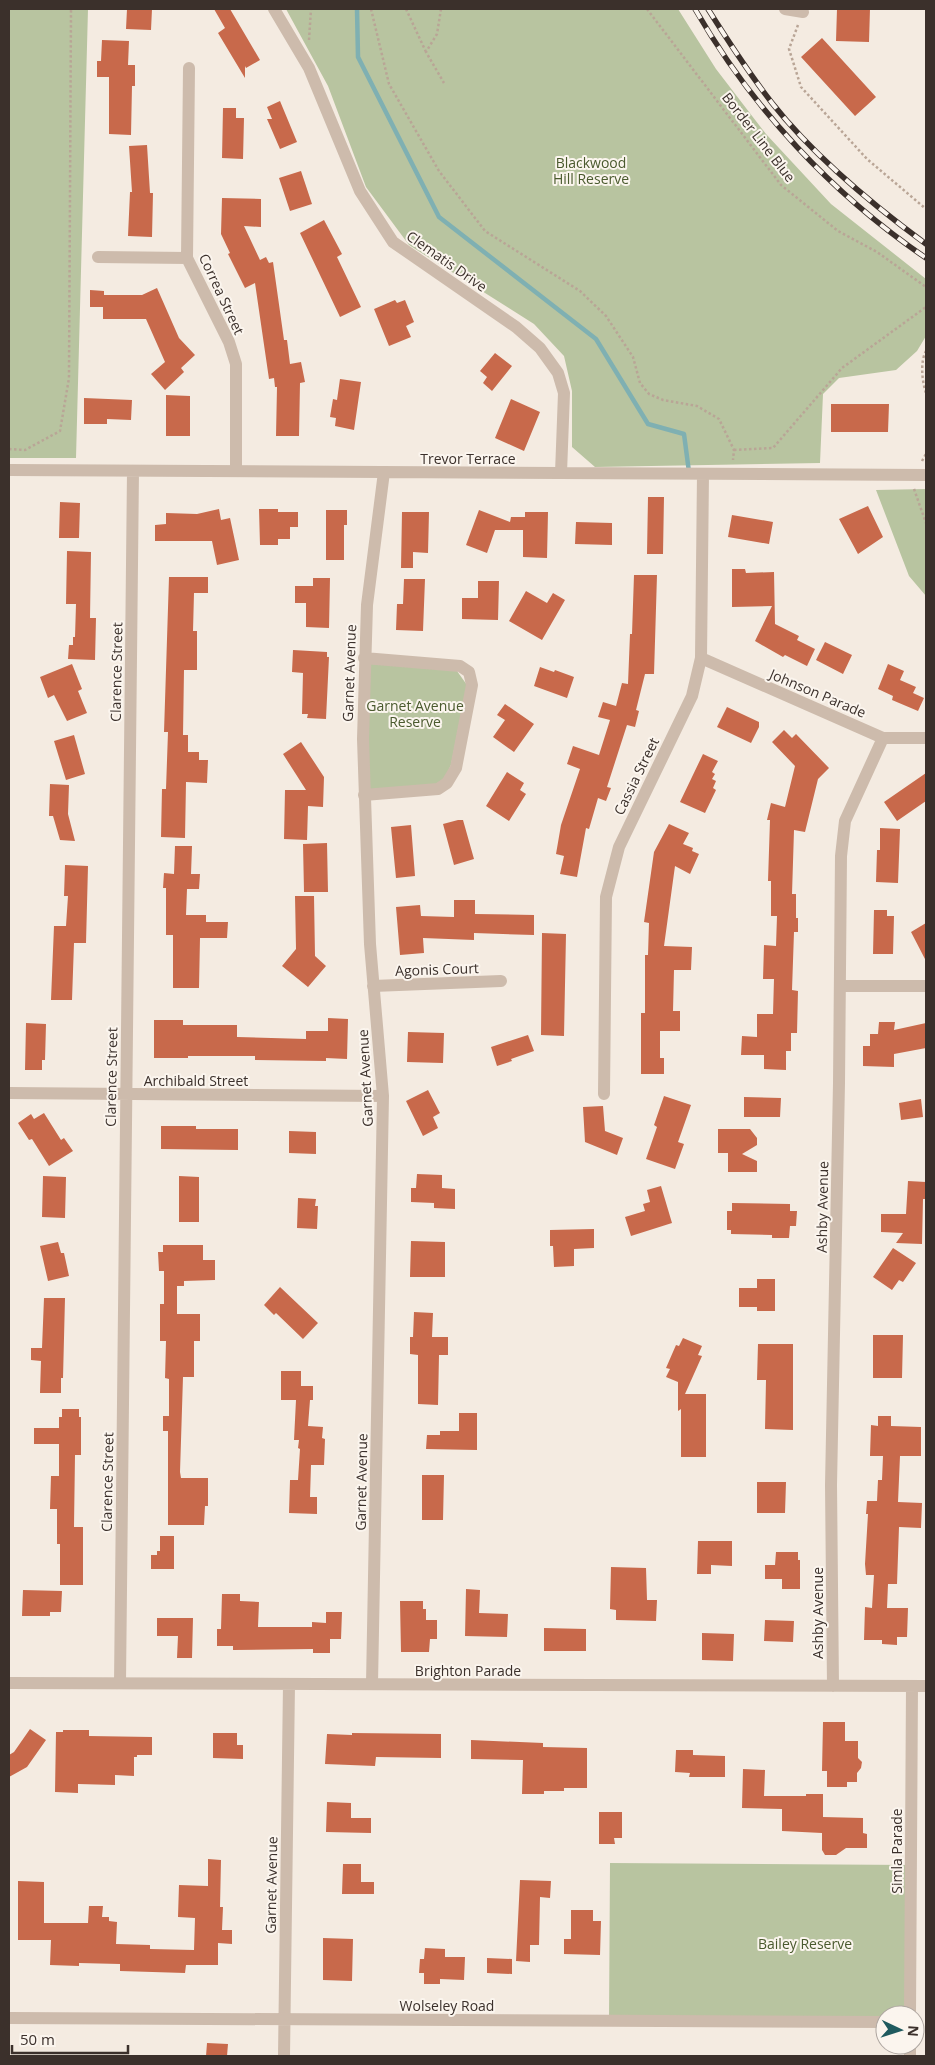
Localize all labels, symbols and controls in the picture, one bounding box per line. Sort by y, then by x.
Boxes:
street label: Border Line Blue [718,88,800,186]
park label: Blackwood Hill Reserve [553,153,629,188]
street label: Clematis Drive [403,226,491,296]
street label: Correa Street [195,251,249,337]
street label: Trevor Terrace [420,449,516,468]
street label: Clarence Street [106,622,126,722]
street label: Garnet Avenue [338,624,360,722]
street label: Johnson Parade [765,663,869,722]
park label: Garnet Avenue Reserve [366,696,464,731]
street label: Cassia Street [609,734,663,818]
street label: Agonis Court [395,958,479,980]
street label: Clarence Street [101,1027,121,1127]
street label: Garnet Avenue [353,1029,377,1127]
street label: Archibald Street [144,1071,248,1090]
street label: Ashby Avenue [812,1161,832,1253]
street label: Clarence Street [97,1432,117,1532]
street label: Garnet Avenue [351,1433,371,1531]
street label: Ashby Avenue [808,1567,827,1659]
street label: Brighton Parade [415,1661,521,1680]
street label: Simla Parade [887,1808,906,1894]
street label: Garnet Avenue [261,1836,281,1934]
park label: Bailey Reserve [758,1934,852,1953]
street label: Wolseley Road [400,1996,494,2015]
north arrow [875,2005,925,2055]
scale bar [12,2022,129,2054]
text: N [904,2025,923,2037]
text: 50 m [20,2029,55,2049]

